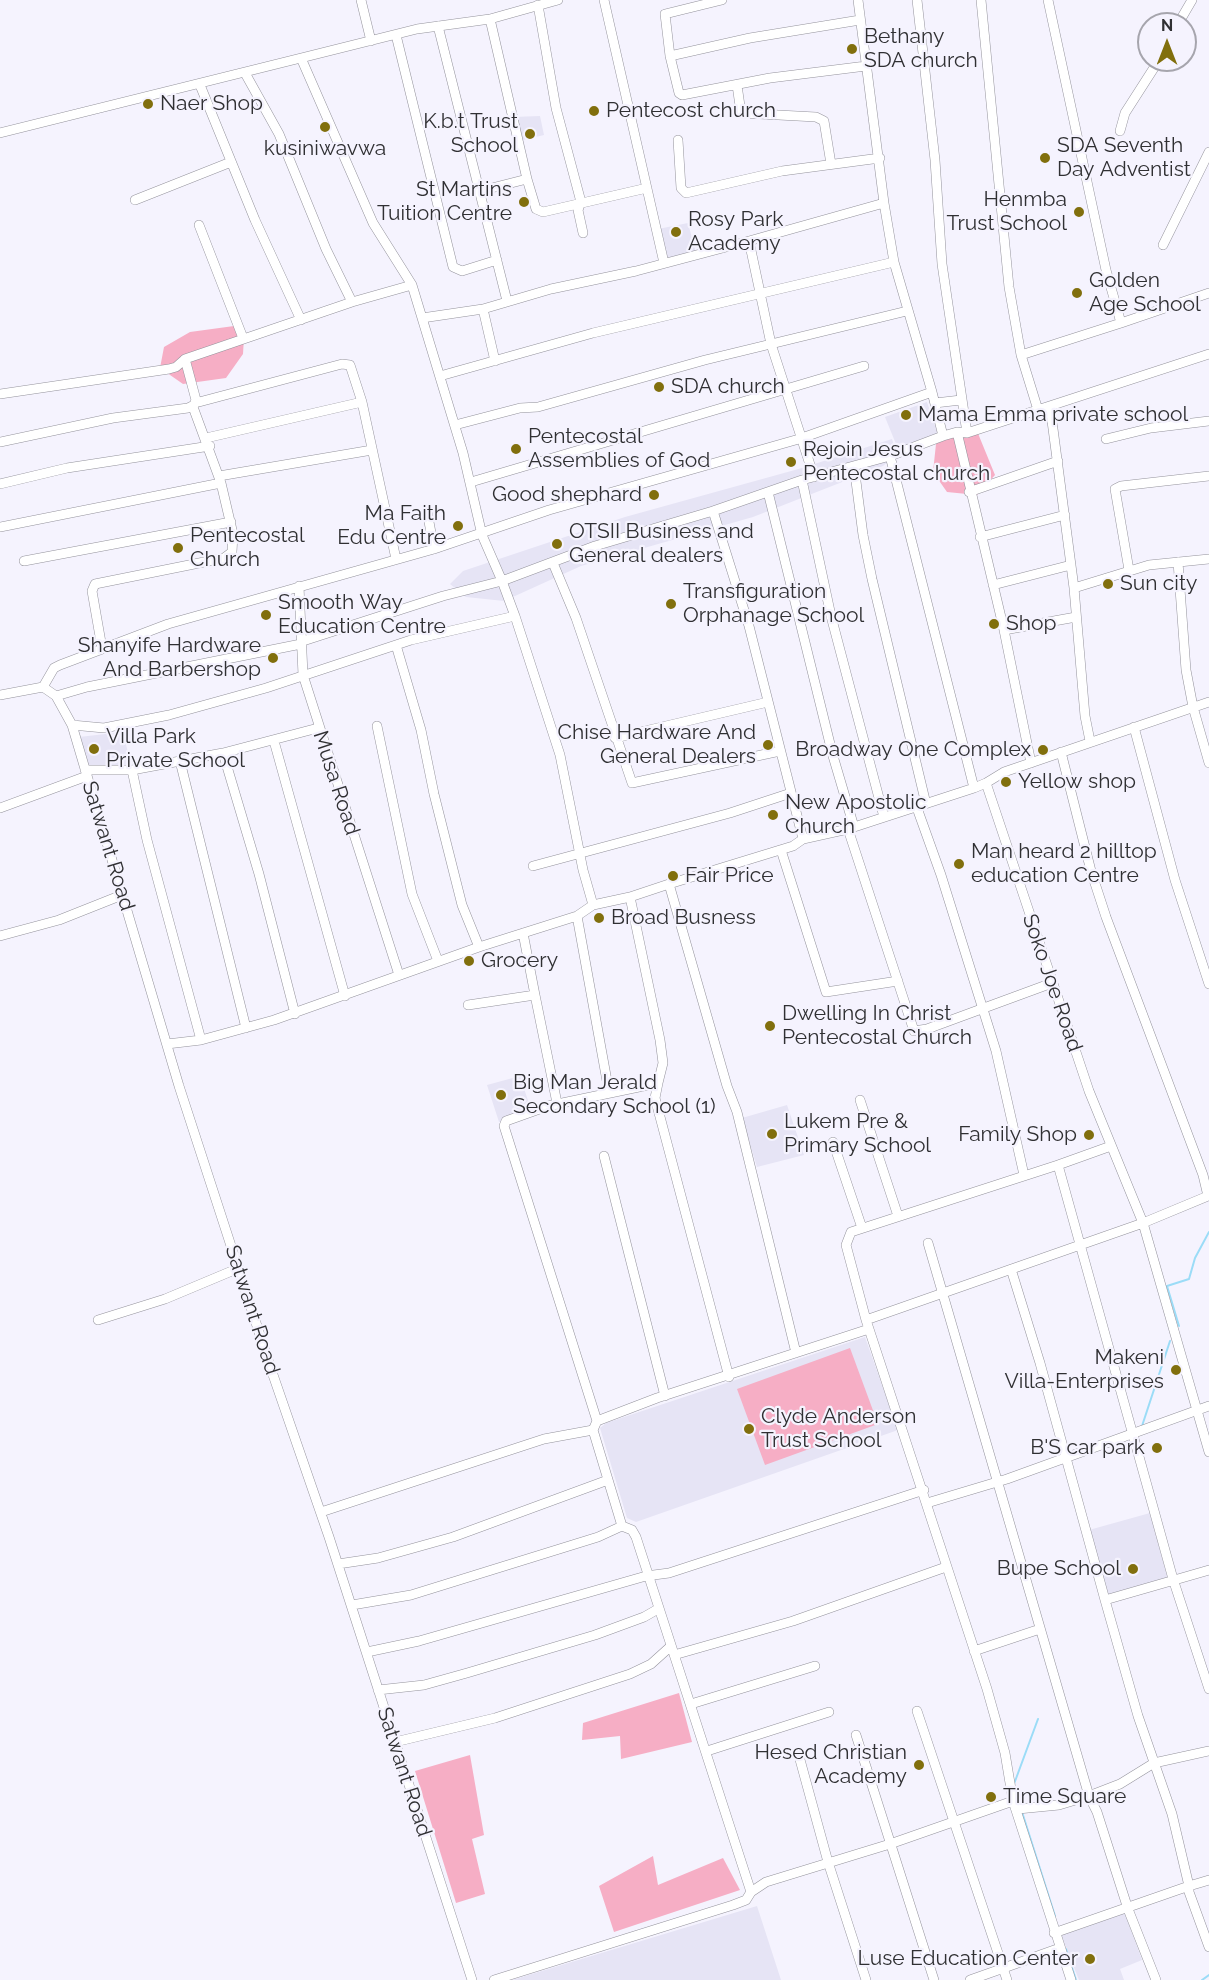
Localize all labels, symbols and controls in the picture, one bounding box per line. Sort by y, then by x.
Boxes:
north arrow [1137,12,1197,72]
text: N [1161,16,1173,35]
place label: Bethany SDA church [864,24,978,74]
marker: Bethany SDA church [845,42,859,56]
place label: Naer Shop [160,91,263,117]
marker: Naer Shop [141,97,155,111]
place label: Pentecost church [606,98,776,124]
marker: Pentecost church [587,104,601,118]
place label: K.b.t Trust School [423,109,518,159]
marker: kusiniwavwa [318,120,332,134]
marker: K.b.t Trust School [523,127,537,141]
place label: SDA Seventh Day Adventist [1057,133,1191,183]
place label: kusiniwavwa [264,136,386,162]
marker: SDA Seventh Day Adventist [1038,151,1052,165]
place label: St Martins Tuition Centre [377,177,512,227]
place label: Henmba Trust School [946,187,1067,237]
marker: St Martins Tuition Centre [517,195,531,209]
marker: Henmba Trust School [1072,205,1086,219]
place label: Rosy Park Academy [688,207,783,257]
marker: Rosy Park Academy [669,225,683,239]
place label: Golden Age School [1089,268,1201,318]
marker: Golden Age School [1070,286,1084,300]
place label: SDA church [671,374,785,400]
marker: SDA church [652,380,666,394]
place label: Mama Emma private school [918,402,1188,428]
marker: Mama Emma private school [899,408,913,422]
place label: Pentecostal Assemblies of God [528,424,710,474]
place label: Rejoin Jesus Pentecostal church [803,437,990,487]
marker: Pentecostal Assemblies of God [509,442,523,456]
marker: Rejoin Jesus Pentecostal church [784,455,798,469]
place label: Good shephard [492,482,642,508]
marker: Good shephard [647,488,661,502]
place label: Ma Faith Edu Centre [337,501,446,551]
marker: Ma Faith Edu Centre [451,519,465,533]
place label: OTSII Business and General dealers [569,519,754,569]
place label: Pentecostal Church [190,523,305,573]
marker: OTSII Business and General dealers [550,537,564,551]
marker: Pentecostal Church [171,541,185,555]
place label: Sun city [1120,571,1197,597]
marker: Sun city [1101,577,1115,591]
place label: Transfiguration Orphanage School [683,579,864,629]
place label: Smooth Way Education Centre [278,590,446,640]
marker: Transfiguration Orphanage School [664,597,678,611]
marker: Smooth Way Education Centre [259,608,273,622]
place label: Shop [1006,611,1056,637]
marker: Shop [987,617,1001,631]
place label: Shanyife Hardware And Barbershop [78,633,261,683]
marker: Shanyife Hardware And Barbershop [266,651,280,665]
place label: Chise Hardware And General Dealers [558,720,756,770]
place label: Villa Park Private School [106,724,245,774]
street label: Musa Road [307,728,365,838]
place label: Broadway One Complex [795,737,1031,763]
marker: Chise Hardware And General Dealers [761,738,775,752]
marker: Villa Park Private School [87,742,101,756]
marker: Broadway One Complex [1036,743,1050,757]
place label: Yellow shop [1018,769,1136,795]
marker: Yellow shop [999,775,1013,789]
street label: Satwant Road [76,778,140,914]
place label: New Apostolic Church [785,790,926,840]
marker: New Apostolic Church [766,808,780,822]
place label: Man heard 2 hilltop education Centre [971,839,1157,889]
marker: Man heard 2 hilltop education Centre [952,857,966,871]
place label: Fair Price [685,863,774,889]
marker: Fair Price [666,869,680,883]
place label: Broad Busness [611,905,756,931]
marker: Broad Busness [592,911,606,925]
street label: Soko Joe Road [1017,911,1087,1055]
place label: Grocery [481,948,558,974]
marker: Grocery [462,954,476,968]
place label: Dwelling In Christ Pentecostal Church [782,1001,972,1051]
marker: Dwelling In Christ Pentecostal Church [763,1019,777,1033]
place label: Big Man Jerald Secondary School (1) [513,1070,716,1120]
marker: Big Man Jerald Secondary School (1) [494,1088,508,1102]
place label: Lukem Pre & Primary School [784,1109,931,1159]
place label: Family Shop [958,1122,1077,1148]
marker: Lukem Pre & Primary School [765,1127,779,1141]
marker: Family Shop [1082,1128,1096,1142]
street label: Satwant Road [219,1242,285,1378]
place label: Makeni Villa-Enterprises [1005,1345,1164,1395]
marker: Makeni Villa-Enterprises [1169,1363,1183,1377]
place label: Clyde Anderson Trust School [761,1404,917,1454]
marker: Clyde Anderson Trust School [742,1422,756,1436]
place label: B'S car park [1030,1435,1145,1461]
marker: B'S car park [1150,1441,1164,1455]
place label: Bupe School [997,1556,1121,1582]
marker: Bupe School [1126,1562,1140,1576]
street label: Satwant Road [371,1704,437,1840]
place label: Hesed Christian Academy [754,1740,907,1790]
marker: Hesed Christian Academy [912,1758,926,1772]
place label: Time Square [1003,1784,1126,1810]
marker: Time Square [984,1790,998,1804]
place label: Luse Education Center [857,1946,1078,1972]
marker: Luse Education Center [1083,1952,1097,1966]

